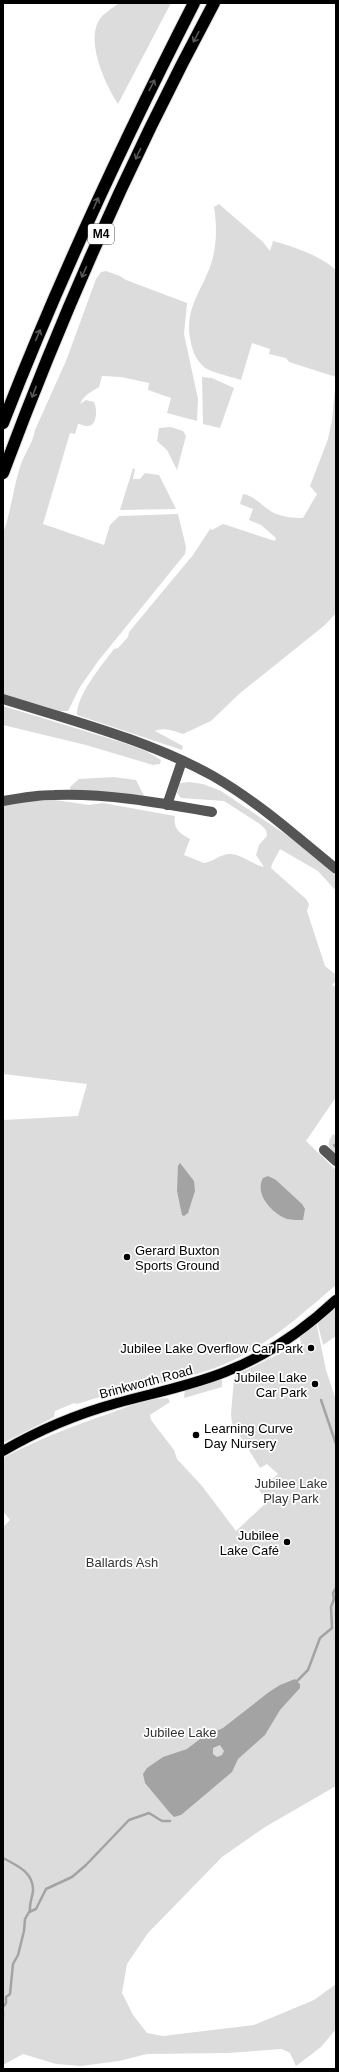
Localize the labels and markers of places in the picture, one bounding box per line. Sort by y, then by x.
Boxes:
place label: Gerard Buxton Sports Ground [135,1243,220,1273]
marker: Gerard Buxton Sports Ground [122,1252,132,1262]
place label: Jubilee Lake Overflow Car Park [120,1341,303,1356]
marker: Jubilee Lake Overflow Car Park [306,1343,316,1353]
place label: Jubilee Lake Car Park [234,1370,307,1400]
marker: Jubilee Lake Car Park [310,1379,320,1389]
place label: Learning Curve Day Nursery [204,1421,293,1451]
marker: Learning Curve Day Nursery [191,1430,201,1440]
place label: Jubilee Lake Café [220,1528,279,1558]
marker: Jubilee Lake Café [282,1537,292,1547]

